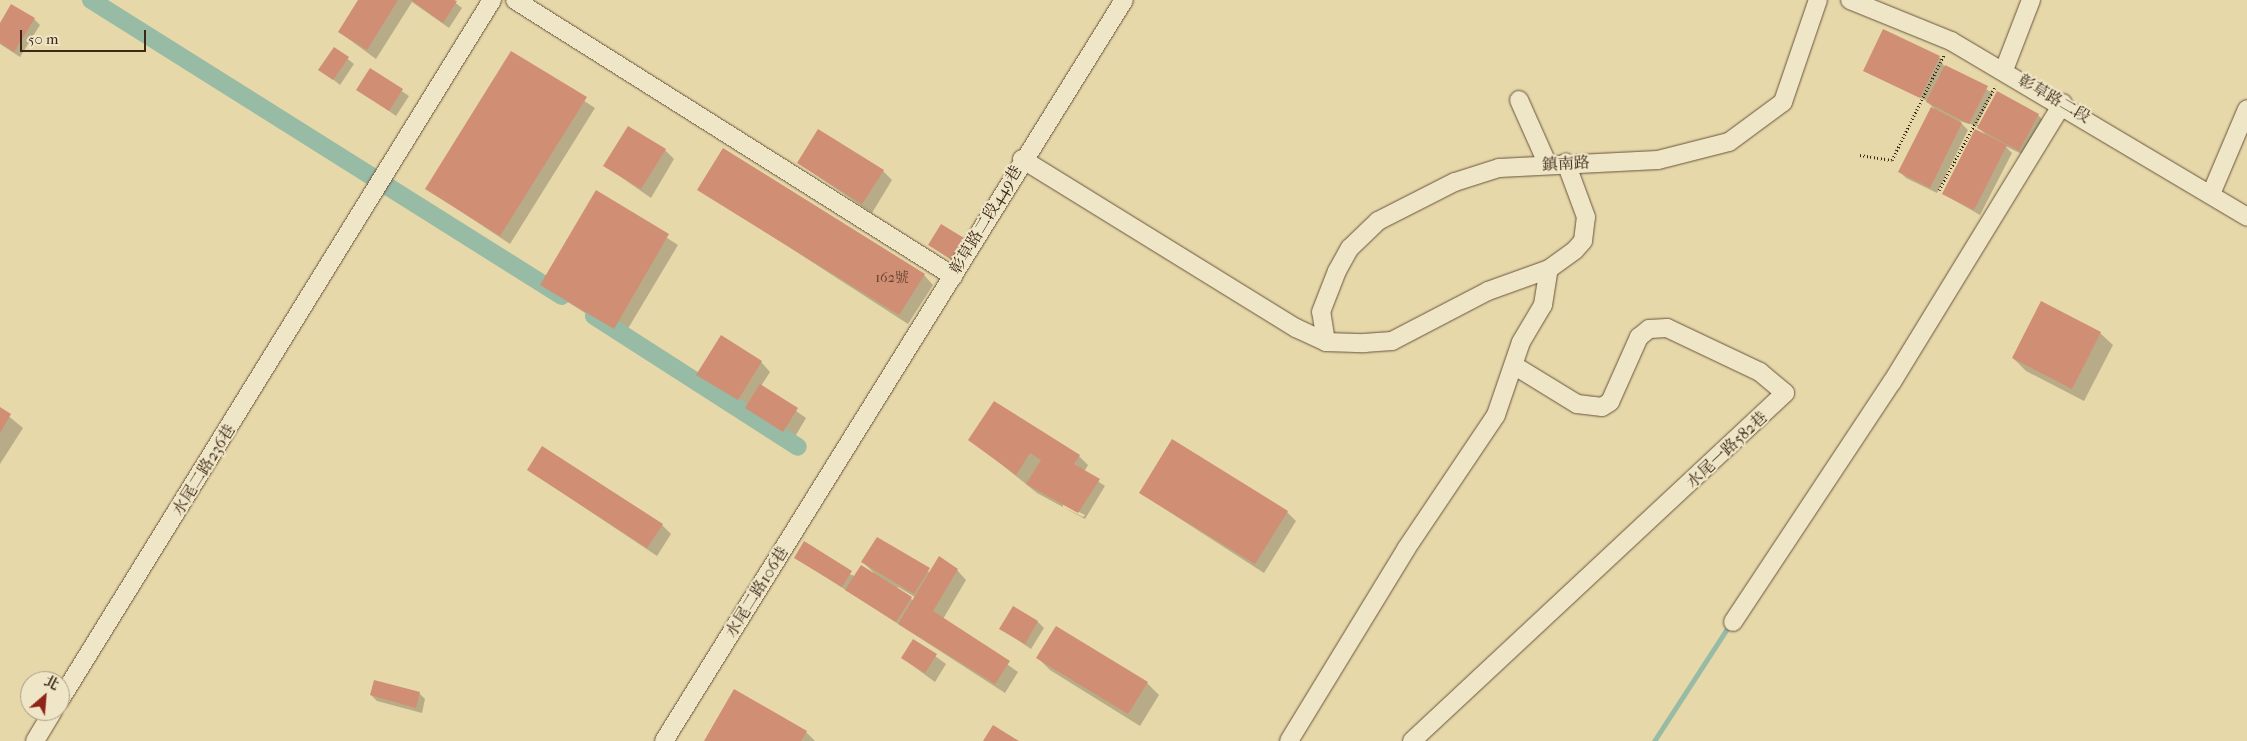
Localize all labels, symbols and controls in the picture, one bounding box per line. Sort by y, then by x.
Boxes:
scale bar [22,20,149,52]
text: 50 m [28,30,58,48]
street label: 彰草路二段 [2015,71,2093,127]
street label: 鎮南路 [1542,153,1590,175]
street label: 彰草路二段449巷 [946,162,1026,278]
house number: 162號 [875,270,909,286]
street label: 水尾一路582巷 [1683,408,1771,492]
street label: 水尾二路236巷 [168,421,240,519]
street label: 水尾二路106巷 [722,543,792,641]
north arrow [20,671,70,721]
text: 北 [41,672,62,694]

